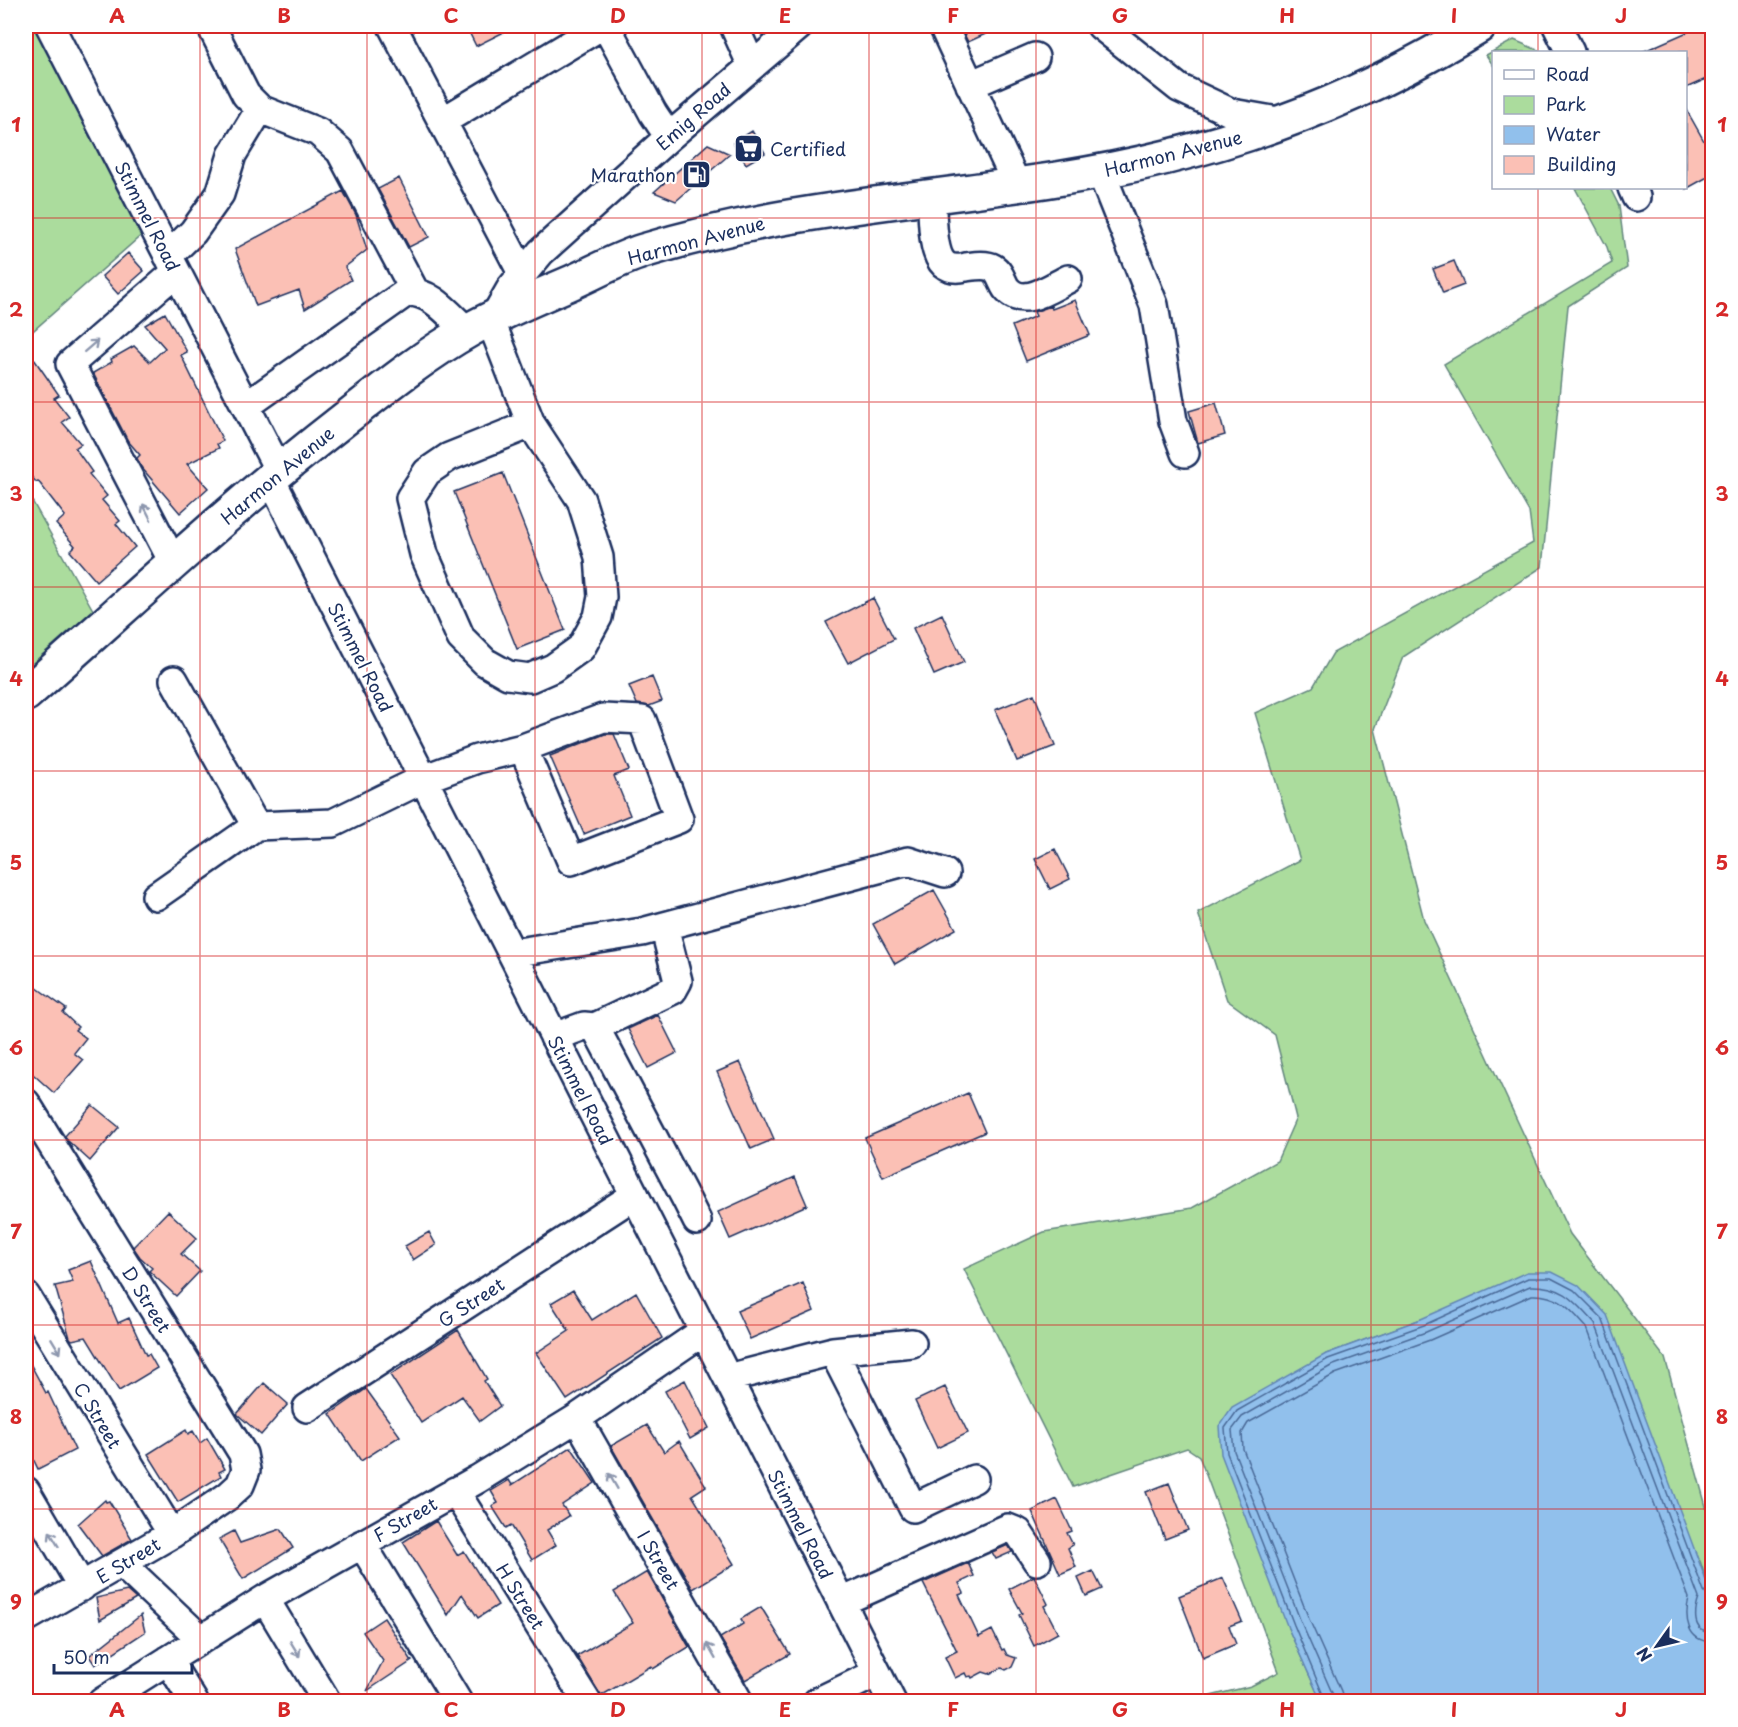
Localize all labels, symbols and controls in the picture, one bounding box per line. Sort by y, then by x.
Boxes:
text: A [109,0,125,30]
text: B [277,0,291,30]
text: C [443,0,459,30]
text: D [610,0,626,30]
text: E [779,0,791,30]
text: F [947,0,959,30]
text: G [1112,0,1128,30]
text: H [1279,0,1295,30]
text: I [1451,0,1457,30]
text: J [1615,0,1627,30]
legend [1492,51,1687,189]
text: Road [1546,60,1590,87]
street label: Emig Road [650,76,736,156]
text: Park [1546,90,1586,117]
text: 1 [11,109,21,139]
text: 1 [1717,109,1727,139]
text: Water [1546,120,1601,147]
street label: Harmon Avenue [1101,123,1245,183]
supermarket icon: Certified [733,132,765,164]
place label: Certified [770,135,846,162]
text: Building [1546,150,1616,177]
street label: Stimmel Road [109,156,187,276]
fuel station icon: Marathon [681,158,713,190]
place label: Marathon [590,161,676,188]
street label: Harmon Avenue [624,209,768,271]
text: 2 [9,294,23,324]
text: 2 [1715,294,1729,324]
one-way arrow [83,339,98,353]
street label: Harmon Avenue [214,419,340,531]
text: 3 [9,478,23,508]
text: 3 [1715,478,1729,508]
one-way arrow [140,504,152,522]
street label: Stimmel Road [322,597,400,717]
text: 4 [9,663,23,693]
text: 4 [1715,663,1729,693]
text: 5 [10,847,22,877]
text: 5 [1716,847,1728,877]
street label: Stimmel Road [542,1030,620,1150]
text: 6 [9,1032,23,1062]
text: 6 [1715,1032,1729,1062]
text: 7 [10,1216,22,1246]
text: 7 [1716,1216,1728,1246]
street label: D Street [116,1260,178,1338]
street label: G Street [433,1270,509,1334]
one-way arrow [50,1337,62,1354]
street label: C Street [68,1377,128,1453]
text: 8 [10,1401,22,1431]
text: 8 [1716,1401,1728,1431]
street label: Stimmel Road [762,1464,840,1584]
one-way arrow [607,1473,619,1490]
street label: F Street [368,1490,442,1548]
street label: I Street [631,1525,687,1595]
street label: E Street [91,1530,165,1590]
one-way arrow [47,1531,59,1548]
street label: H Street [490,1558,552,1634]
text: 9 [10,1586,22,1616]
text: 9 [1716,1586,1728,1616]
north arrow [1627,1616,1687,1676]
scale bar [54,1637,192,1675]
one-way arrow [290,1640,302,1657]
one-way arrow [704,1642,716,1659]
text: 50 m [63,1643,110,1670]
text: N [1630,1643,1657,1667]
text: A [109,1694,125,1724]
text: B [277,1694,291,1724]
text: C [443,1694,459,1724]
text: D [610,1694,626,1724]
text: E [779,1694,791,1724]
text: F [947,1694,959,1724]
text: G [1112,1694,1128,1724]
text: H [1279,1694,1295,1724]
text: I [1451,1694,1457,1724]
text: J [1615,1694,1627,1724]

